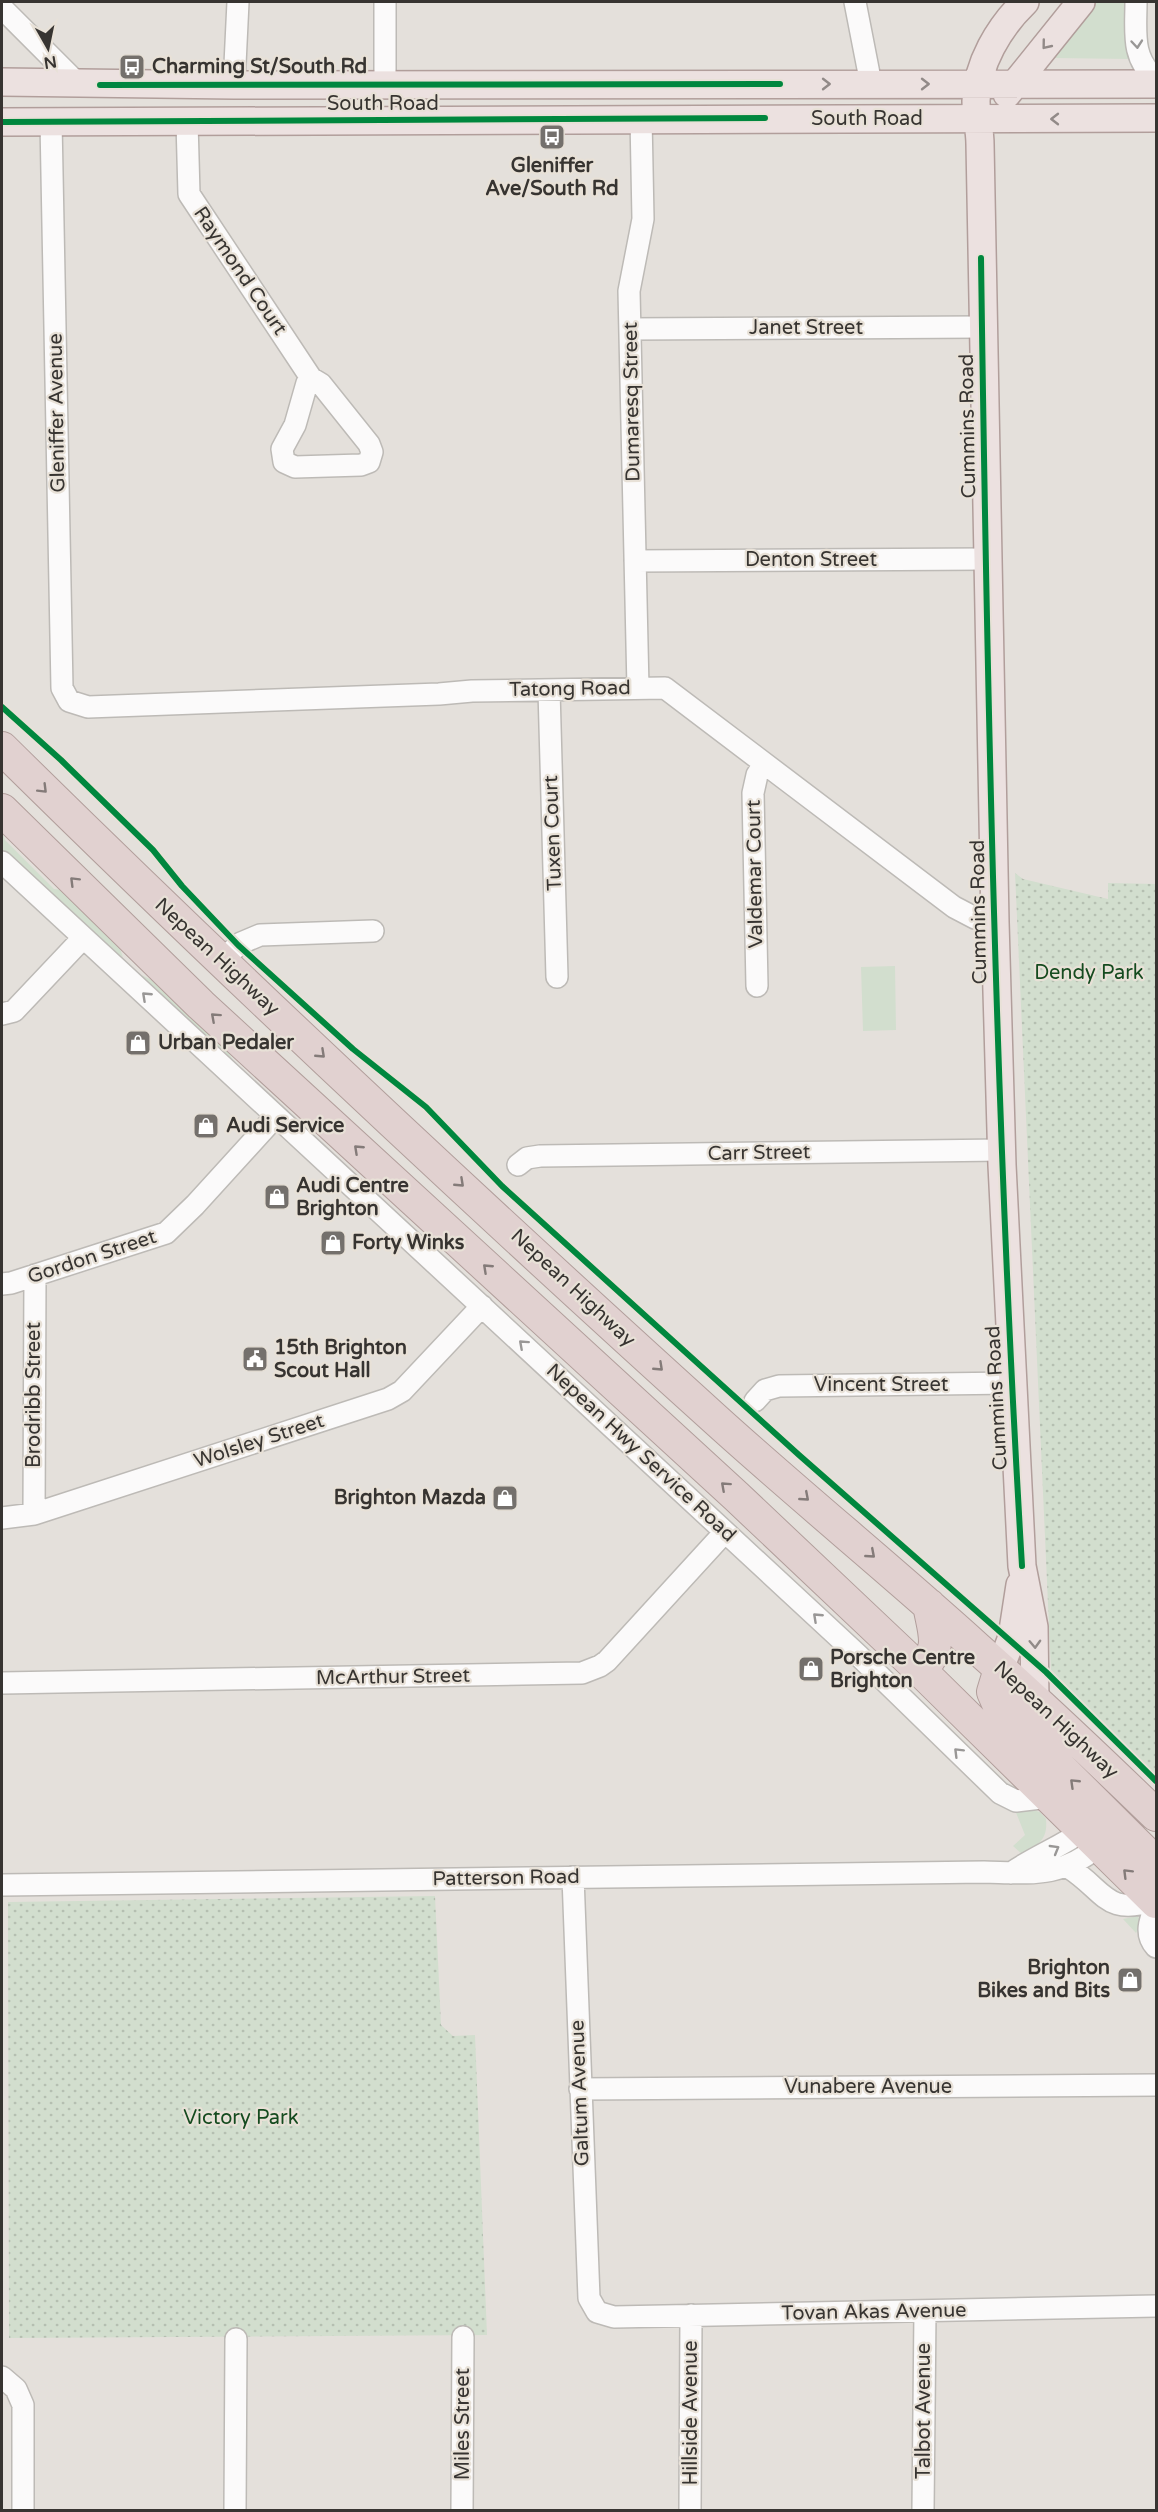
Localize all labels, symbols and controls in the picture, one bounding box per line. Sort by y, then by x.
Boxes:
north arrow [18,18,78,78]
one-way arrow [1042,38,1053,49]
one-way arrow [1130,39,1143,48]
text: N [42,51,58,73]
bus stop icon: Charming St/South Rd [117,52,147,82]
place label: Charming St/South Rd [152,55,367,79]
one-way arrow [821,78,830,90]
one-way arrow [920,78,929,90]
street label: South Road [327,92,439,116]
street label: South Road [811,107,923,131]
one-way arrow [1051,113,1060,125]
bus stop icon: Gleniffer Ave/South Rd [537,122,567,152]
place label: Gleniffer Ave/South Rd [485,154,619,201]
street label: Raymond Court [188,202,292,340]
street label: Janet Street [749,316,863,340]
street label: Dumaresq Street [619,321,645,482]
street label: Gleniffer Avenue [44,333,70,493]
street label: Cummins Road [955,353,981,499]
street label: Denton Street [745,548,877,572]
street label: Tatong Road [509,676,631,702]
street label: Tuxen Court [539,775,567,891]
one-way arrow [37,782,47,793]
street label: Valdemar Court [742,799,768,949]
street label: Cummins Road [966,839,992,985]
one-way arrow [71,878,82,889]
street label: Nepean Highway [150,893,284,1021]
park label: Dendy Park [1034,961,1144,985]
one-way arrow [142,992,153,1003]
one-way arrow [211,1013,221,1024]
shop icon: Urban Pedaler [123,1028,153,1058]
place label: Urban Pedaler [158,1031,294,1055]
one-way arrow [313,1047,324,1058]
shop icon: Audi Service [191,1111,221,1141]
place label: Audi Service [226,1114,344,1138]
street label: Carr Street [707,1140,811,1166]
one-way arrow [354,1145,365,1156]
place label: Audi Centre Brighton [296,1174,409,1221]
one-way arrow [452,1176,463,1187]
shop icon: Audi Centre Brighton [262,1182,292,1212]
street label: Nepean Highway [506,1224,640,1352]
street label: Gordon Street [25,1225,160,1289]
shop icon: Forty Winks [318,1228,348,1258]
place label: Forty Winks [352,1231,465,1255]
one-way arrow [484,1264,494,1275]
street label: Brodribb Street [22,1322,46,1468]
street label: Cummins Road [981,1325,1013,1471]
place label: 15th Brighton Scout Hall [274,1336,407,1383]
one-way arrow [520,1340,531,1351]
public building icon: 15th Brighton Scout Hall [240,1344,270,1374]
street label: Nepean Hwy Service Road [541,1359,741,1547]
one-way arrow [652,1360,663,1371]
street label: Vincent Street [814,1373,949,1397]
street label: Wolsley Street [191,1409,327,1473]
one-way arrow [722,1482,732,1493]
shop icon: Brighton Mazda [490,1483,520,1513]
place label: Brighton Mazda [334,1486,486,1510]
one-way arrow [798,1490,808,1501]
one-way arrow [864,1547,875,1558]
one-way arrow [814,1614,825,1625]
one-way arrow [1028,1640,1041,1649]
place label: Porsche Centre Brighton [830,1646,975,1693]
shop icon: Porsche Centre Brighton [796,1654,826,1684]
street label: Nepean Highway [989,1656,1123,1784]
street label: McArthur Street [316,1664,471,1690]
one-way arrow [955,1749,966,1760]
one-way arrow [1071,1779,1082,1790]
one-way arrow [1049,1845,1059,1856]
street label: Patterson Road [432,1865,580,1891]
one-way arrow [1124,1869,1135,1880]
place label: Brighton Bikes and Bits [977,1956,1110,2003]
shop icon: Brighton Bikes and Bits [1115,1965,1145,1995]
street label: Galtum Avenue [565,2019,595,2167]
street label: Vunabere Avenue [784,2075,952,2099]
park label: Victory Park [183,2106,299,2130]
street label: Tovan Akas Avenue [781,2298,967,2326]
street label: Hillside Avenue [679,2340,703,2486]
street label: Talbot Avenue [912,2343,936,2479]
street label: Miles Street [451,2367,475,2480]

